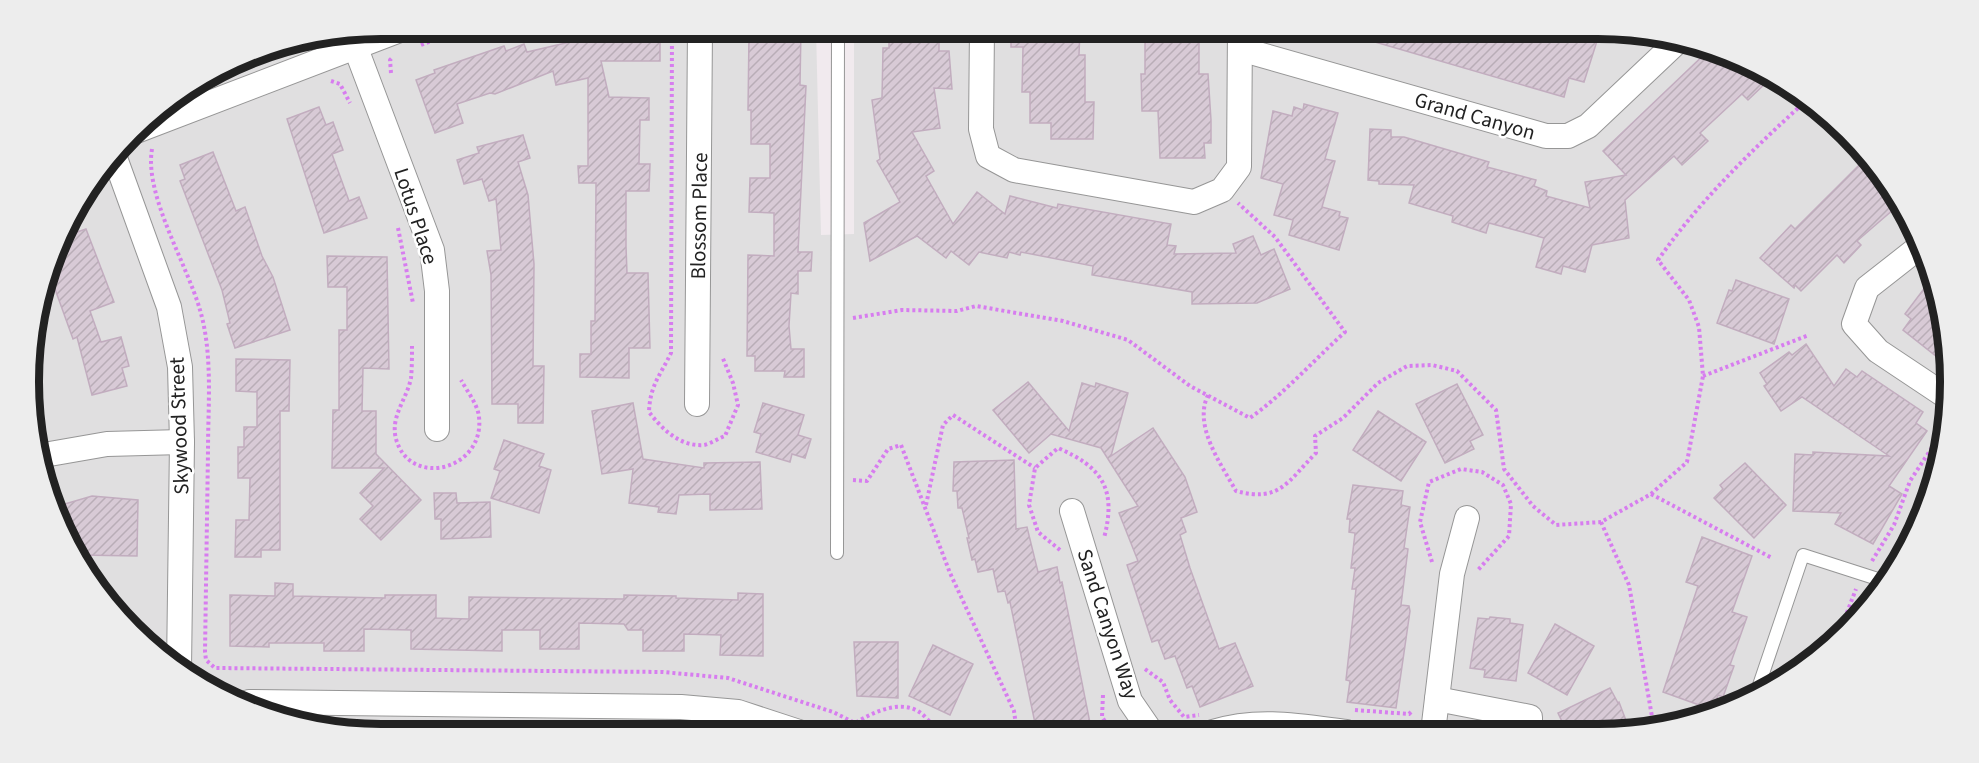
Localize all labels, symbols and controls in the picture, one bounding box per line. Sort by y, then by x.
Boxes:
street label: Grand Canyon [1411,84,1539,148]
street label: Blossom Place [683,152,715,280]
street label: Lotus Place [386,164,446,268]
street label: Skywood Street [162,357,196,495]
street label: Sand Canyon Way [1070,545,1147,703]

